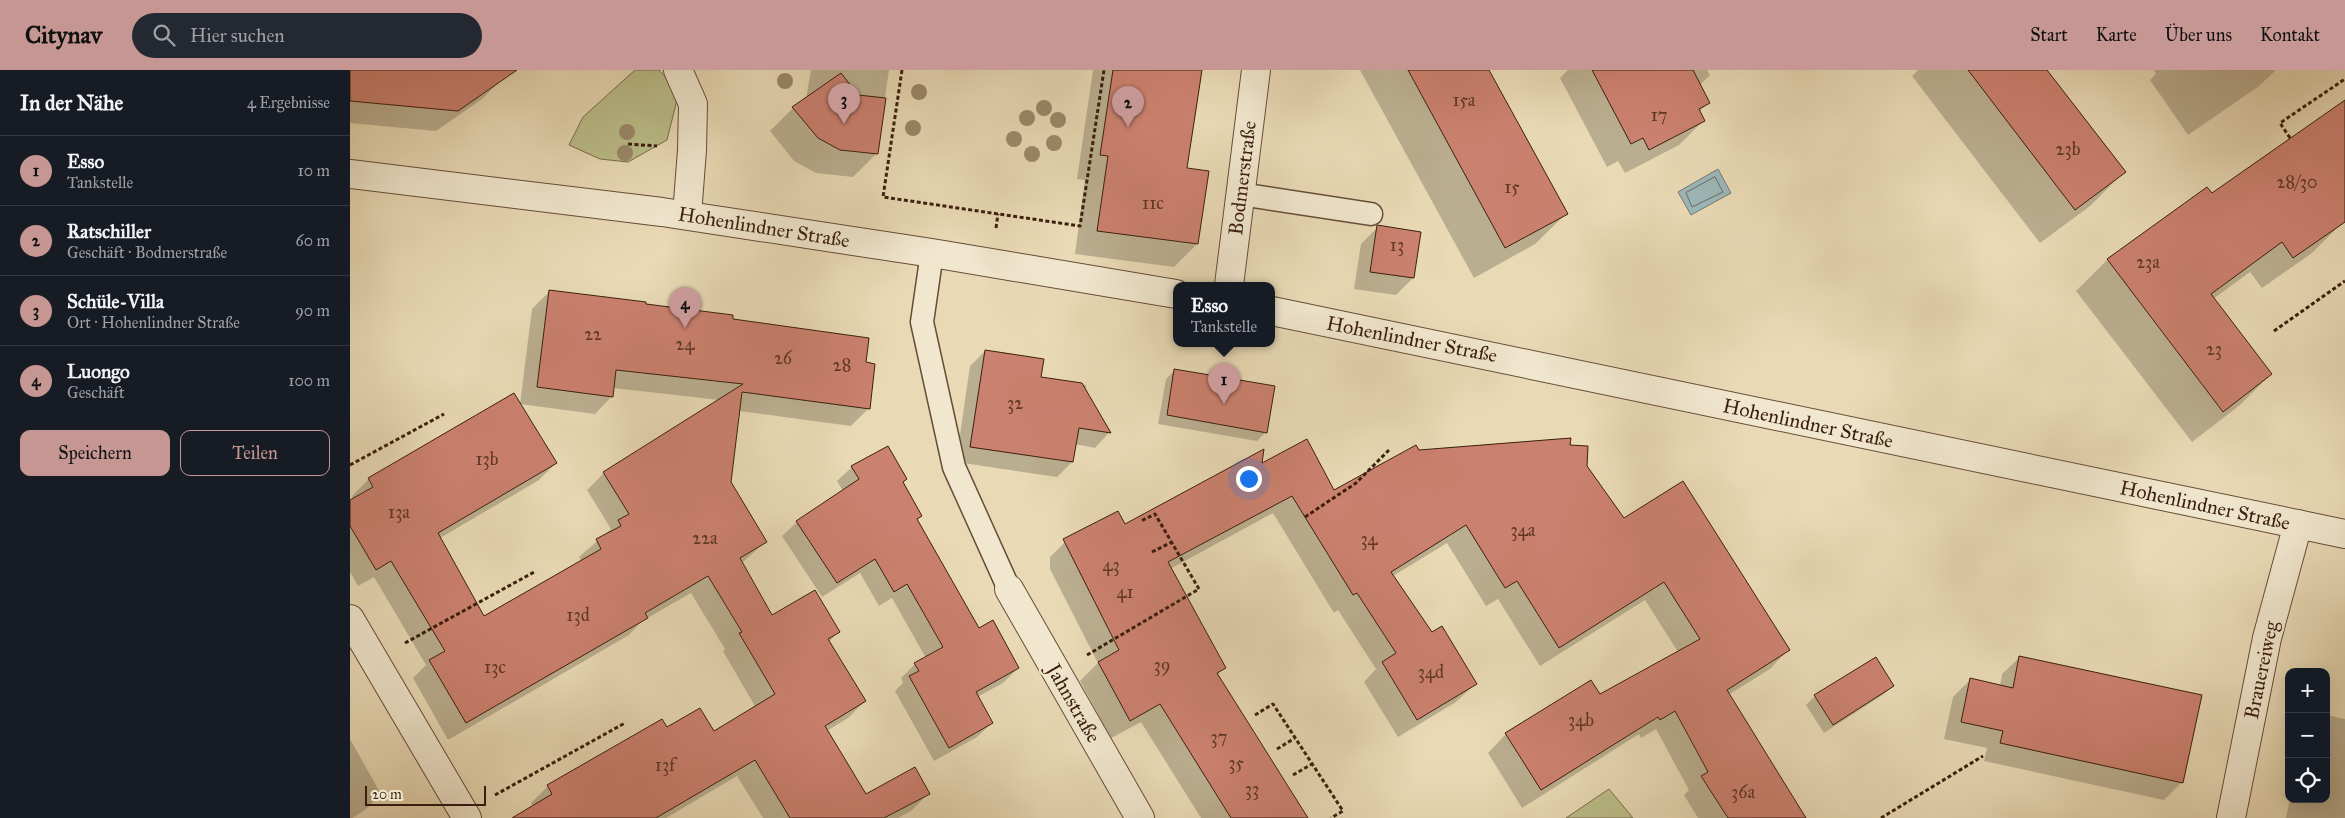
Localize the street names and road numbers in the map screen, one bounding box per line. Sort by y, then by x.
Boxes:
street label: Bodmerstraße [1223,119,1261,237]
street label: Hohenlindner Straße [677,202,851,252]
street label: Hohenlindner Straße [1325,311,1499,367]
street label: Hohenlindner Straße [1721,393,1895,453]
street label: Hohenlindner Straße [2118,475,2292,535]
street label: Brauereiweg [2239,618,2284,721]
street label: Jahnstraße [1040,658,1106,747]

